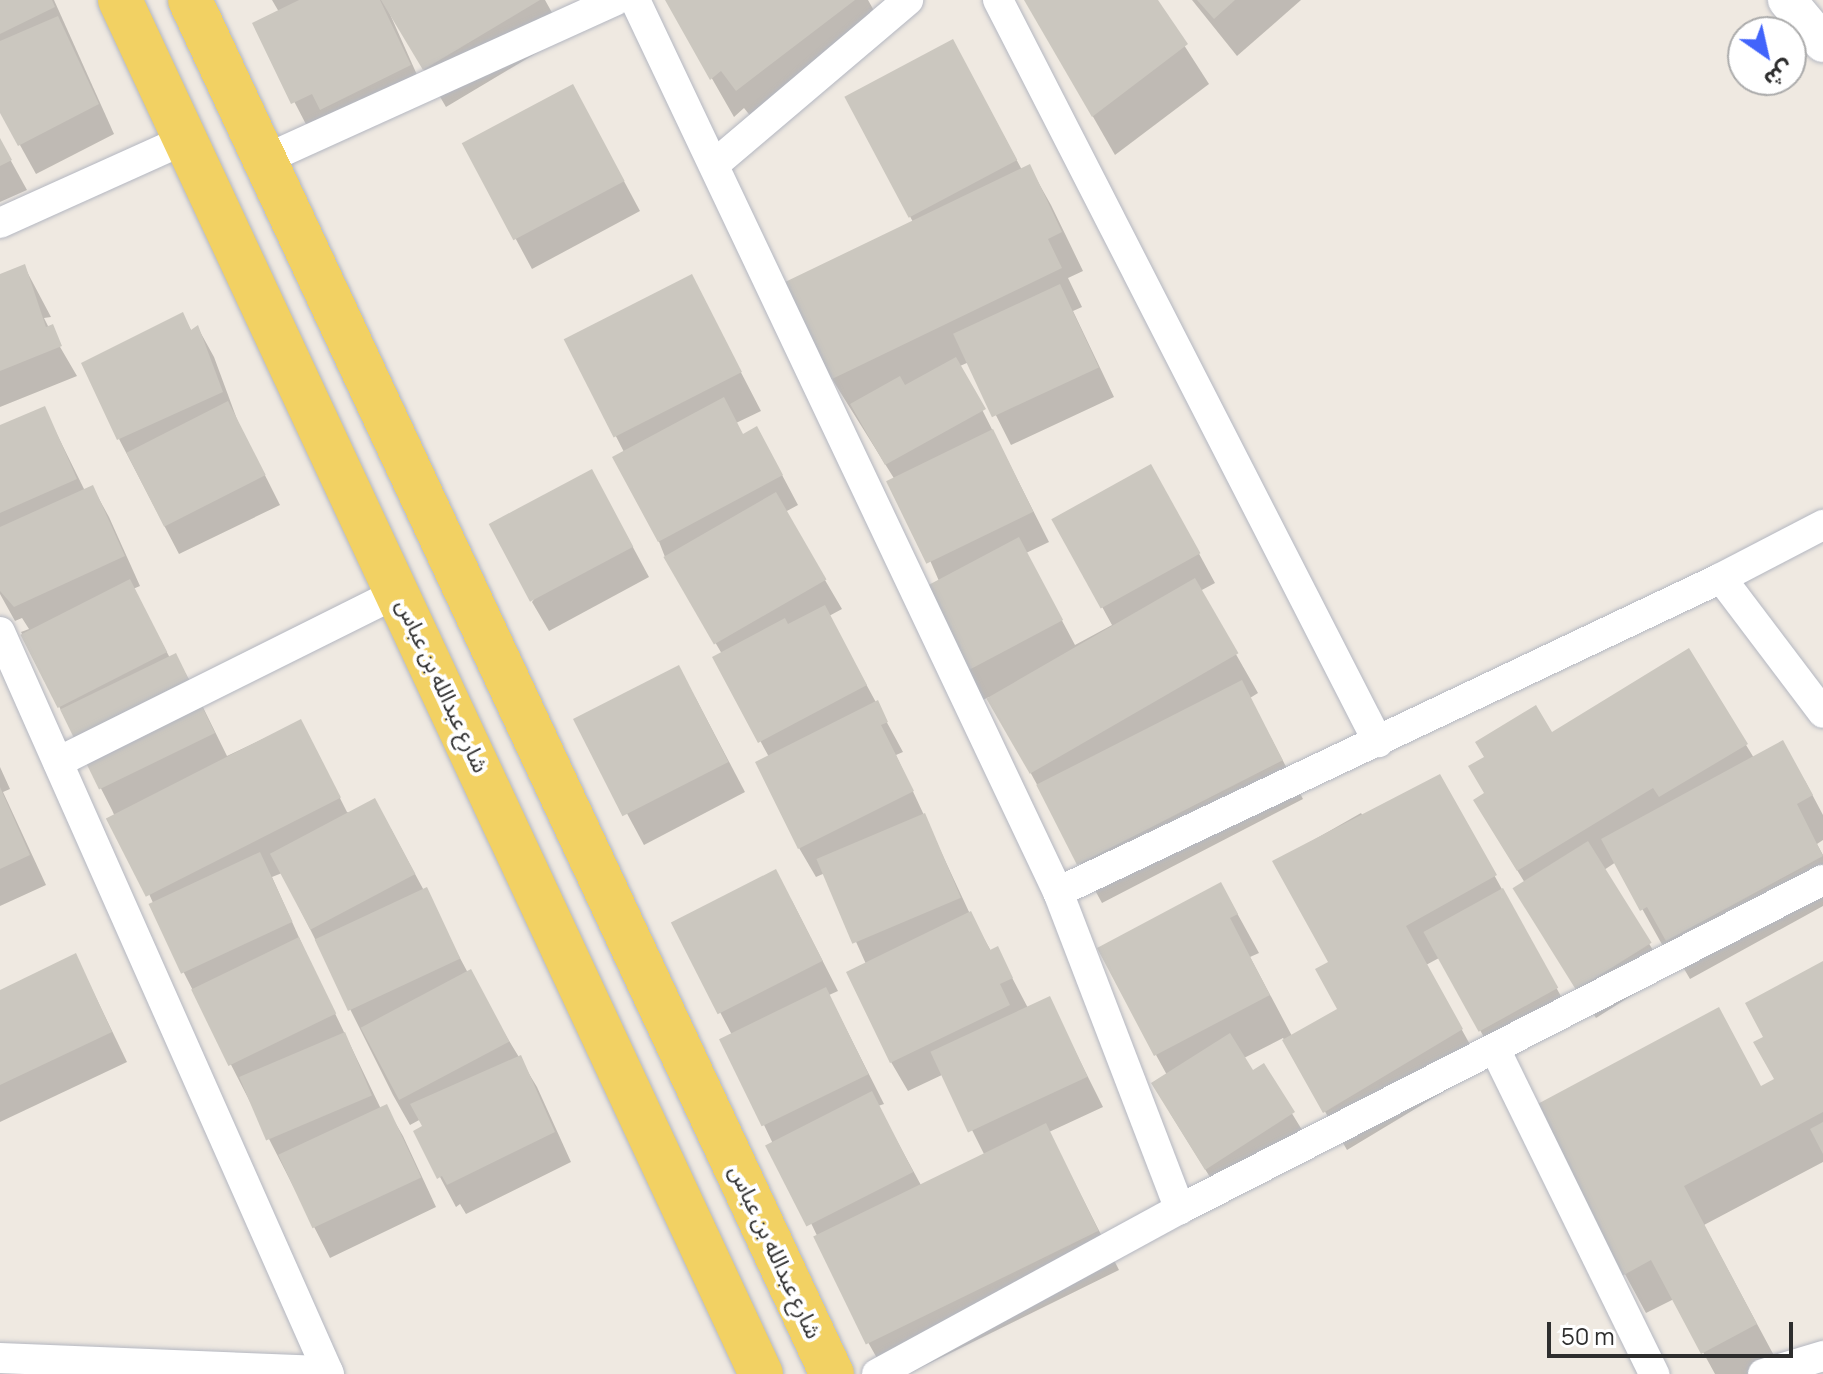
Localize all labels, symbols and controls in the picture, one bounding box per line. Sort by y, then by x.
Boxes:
north arrow [1727,16,1807,96]
text: ش [1758,53,1800,95]
street label: شارع عبدالله بن عباس [390,595,494,777]
street label: شارع عبدالله بن عباس [723,1161,827,1343]
scale bar [1551,1306,1797,1356]
text: 50 m [1561,1319,1615,1352]

